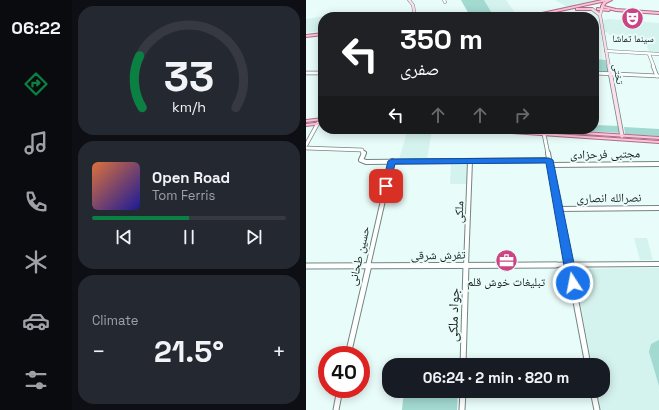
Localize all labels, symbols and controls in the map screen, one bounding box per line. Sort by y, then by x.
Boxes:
theatre icon: سینما تماشا [620,5,646,31]
text: 06:22 [11,16,61,39]
text: 350 m [400,21,483,57]
icon: left [334,28,386,80]
place label: سینما تماشا [612,32,654,45]
text: 33 [164,50,214,103]
text: صفری [400,57,440,80]
street label: تختی [610,63,627,85]
icon: directions [22,70,50,98]
text: km/h [172,98,206,116]
icon: left [385,104,407,126]
icon: ahead [427,104,449,126]
icon: ahead [469,104,491,126]
icon: right [511,104,533,126]
icon: music [22,129,50,157]
street label: مجتبی فرحزادی [570,145,640,163]
text: Open Road [152,168,230,187]
pin [369,169,403,203]
icon: arrive [375,175,397,197]
text: Tom Ferris [152,187,215,204]
icon: phone [22,188,50,216]
street label: نصرالله انصاری [576,189,642,207]
street label: ملکی [451,201,467,223]
street label: حسین طحانی [344,224,374,287]
icon: previous [113,226,135,248]
icon: pause [178,226,200,248]
icon: next [243,226,265,248]
street label: تفرش شرقی [410,247,466,263]
icon: climate [22,248,50,276]
office icon: تبلیغات خوش قلم [493,248,519,274]
position arrow [552,262,594,304]
place label: تبلیغات خوش قلم [467,274,545,290]
street label: جواد ملکی [443,288,463,342]
icon: car [22,307,50,335]
text: Climate [92,312,138,329]
text: 21.5° [154,332,224,371]
text: − [92,337,106,365]
text: + [272,337,286,365]
speed limit sign: 40 [318,346,370,398]
icon: filters [22,366,50,394]
text: 06:24 · 2 min · 820 m [423,368,569,387]

